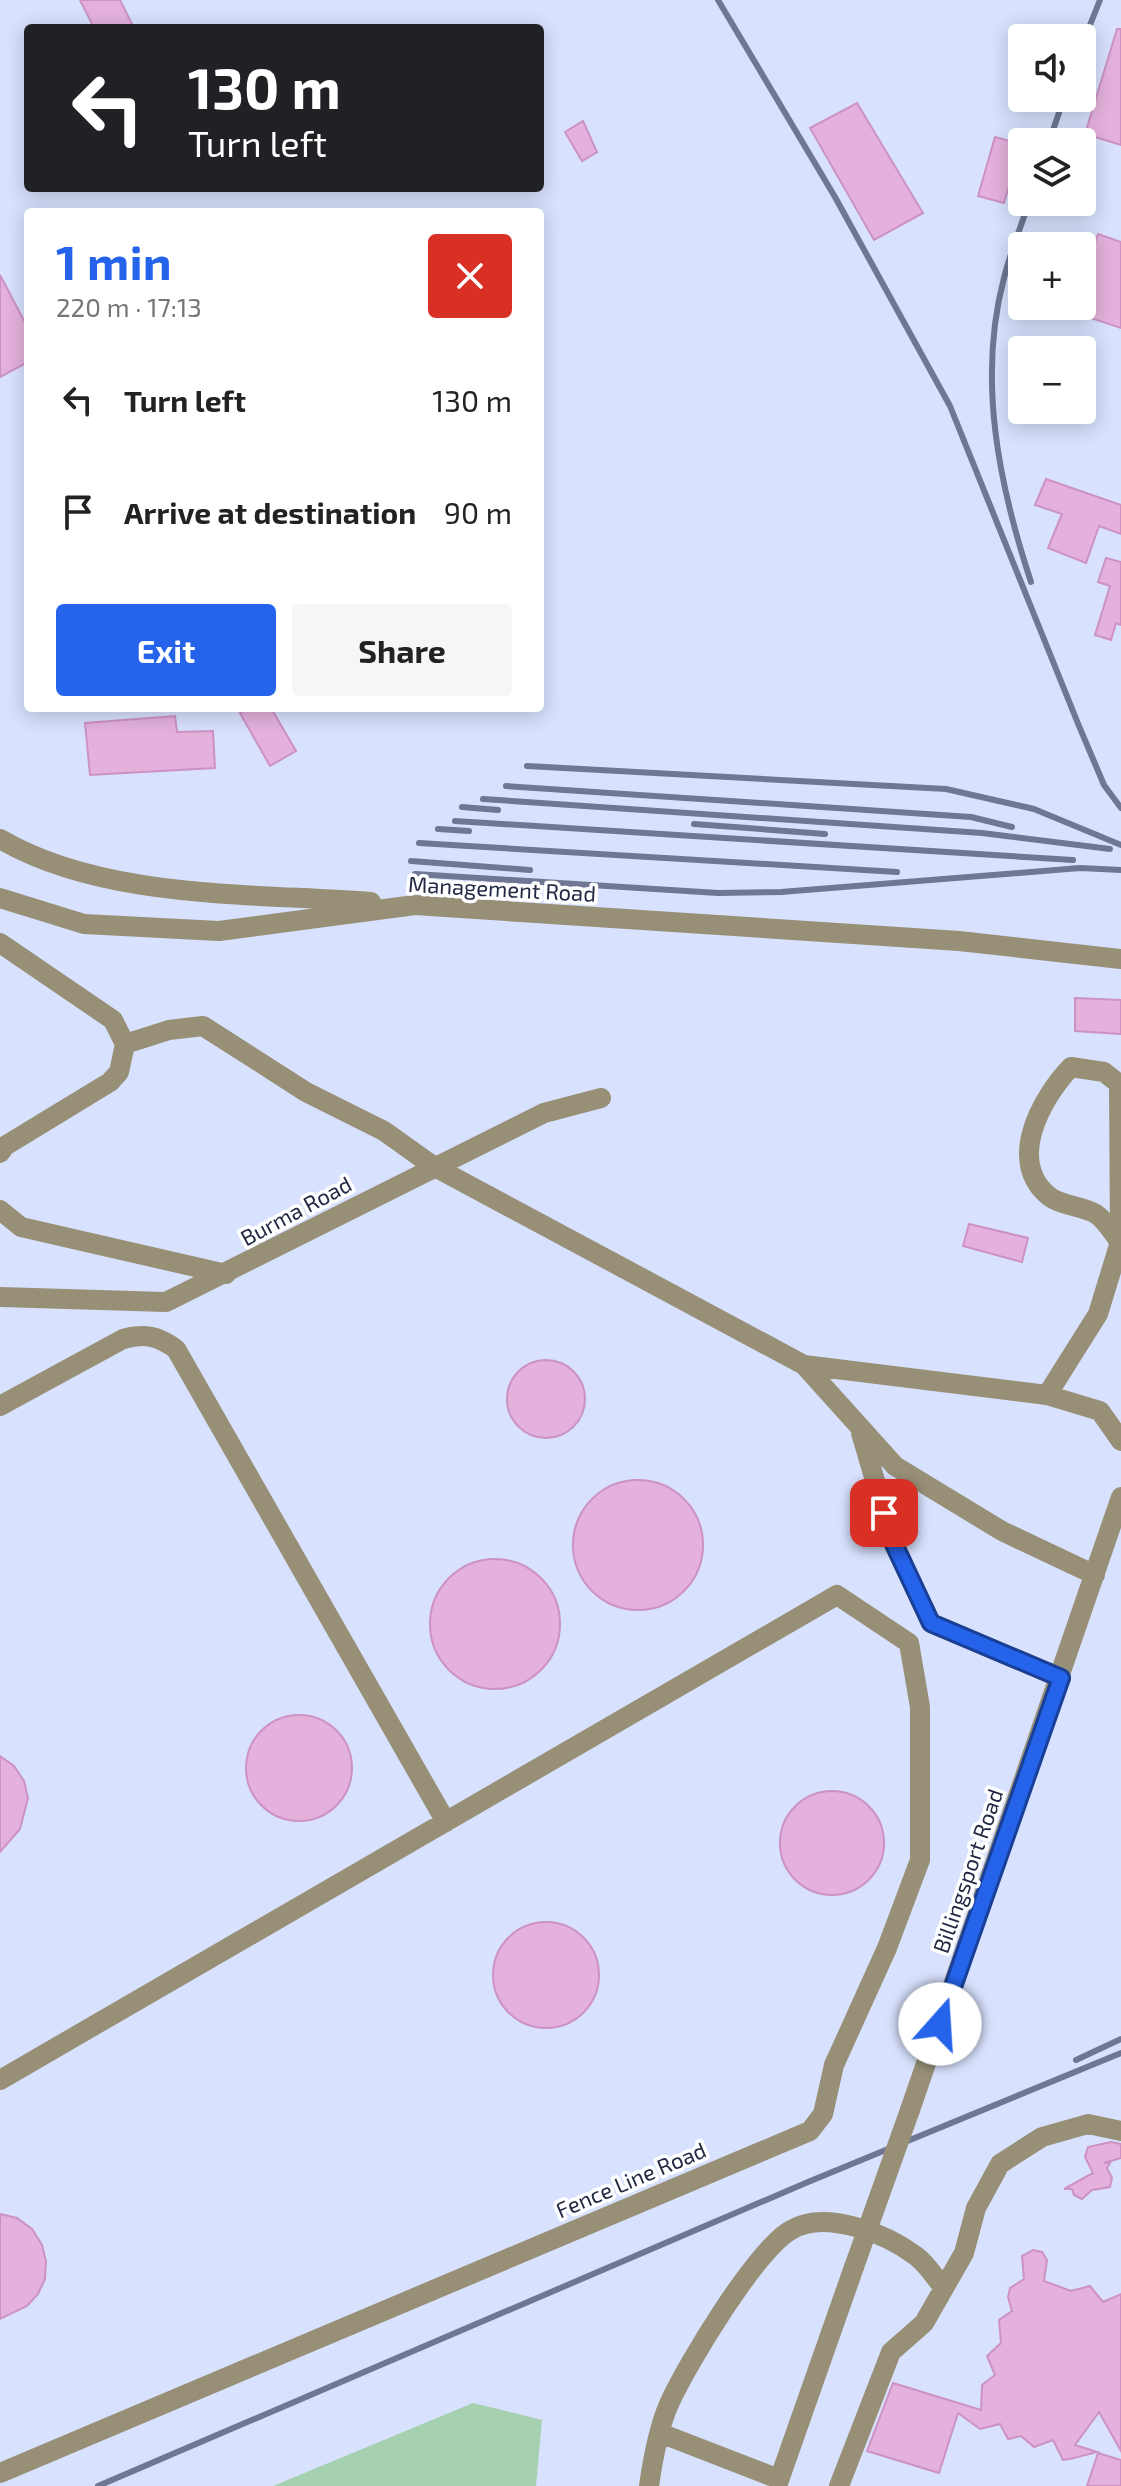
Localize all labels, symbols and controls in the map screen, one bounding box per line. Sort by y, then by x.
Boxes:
map controls [1008,24,1096,424]
button: sound [1008,24,1096,112]
text: 130 m [188,53,341,120]
icon: left [56,56,160,160]
text: Turn left [188,121,327,164]
button: layers [1008,128,1096,216]
text: 1 min [56,232,172,290]
button: + [1008,232,1096,320]
button: close [428,234,512,318]
text: 220 m · 17:13 [56,291,202,322]
button: − [1008,336,1096,424]
icon: left [56,378,100,422]
text: Turn left [124,382,246,418]
text: 130 m [432,382,512,418]
icon: arrive [56,490,100,534]
text: Arrive at destination [124,494,416,530]
text: 90 m [444,494,512,530]
button: Exit [56,604,276,696]
button: Share [292,604,512,696]
street label: Management Road [407,870,597,906]
street label: Burma Road [236,1170,355,1250]
pin [850,1479,918,1547]
icon: arrive [862,1491,906,1535]
street label: Billingsport Road [927,1785,1007,1956]
position arrow [898,1982,982,2066]
street label: Fence Line Road [552,2136,709,2222]

